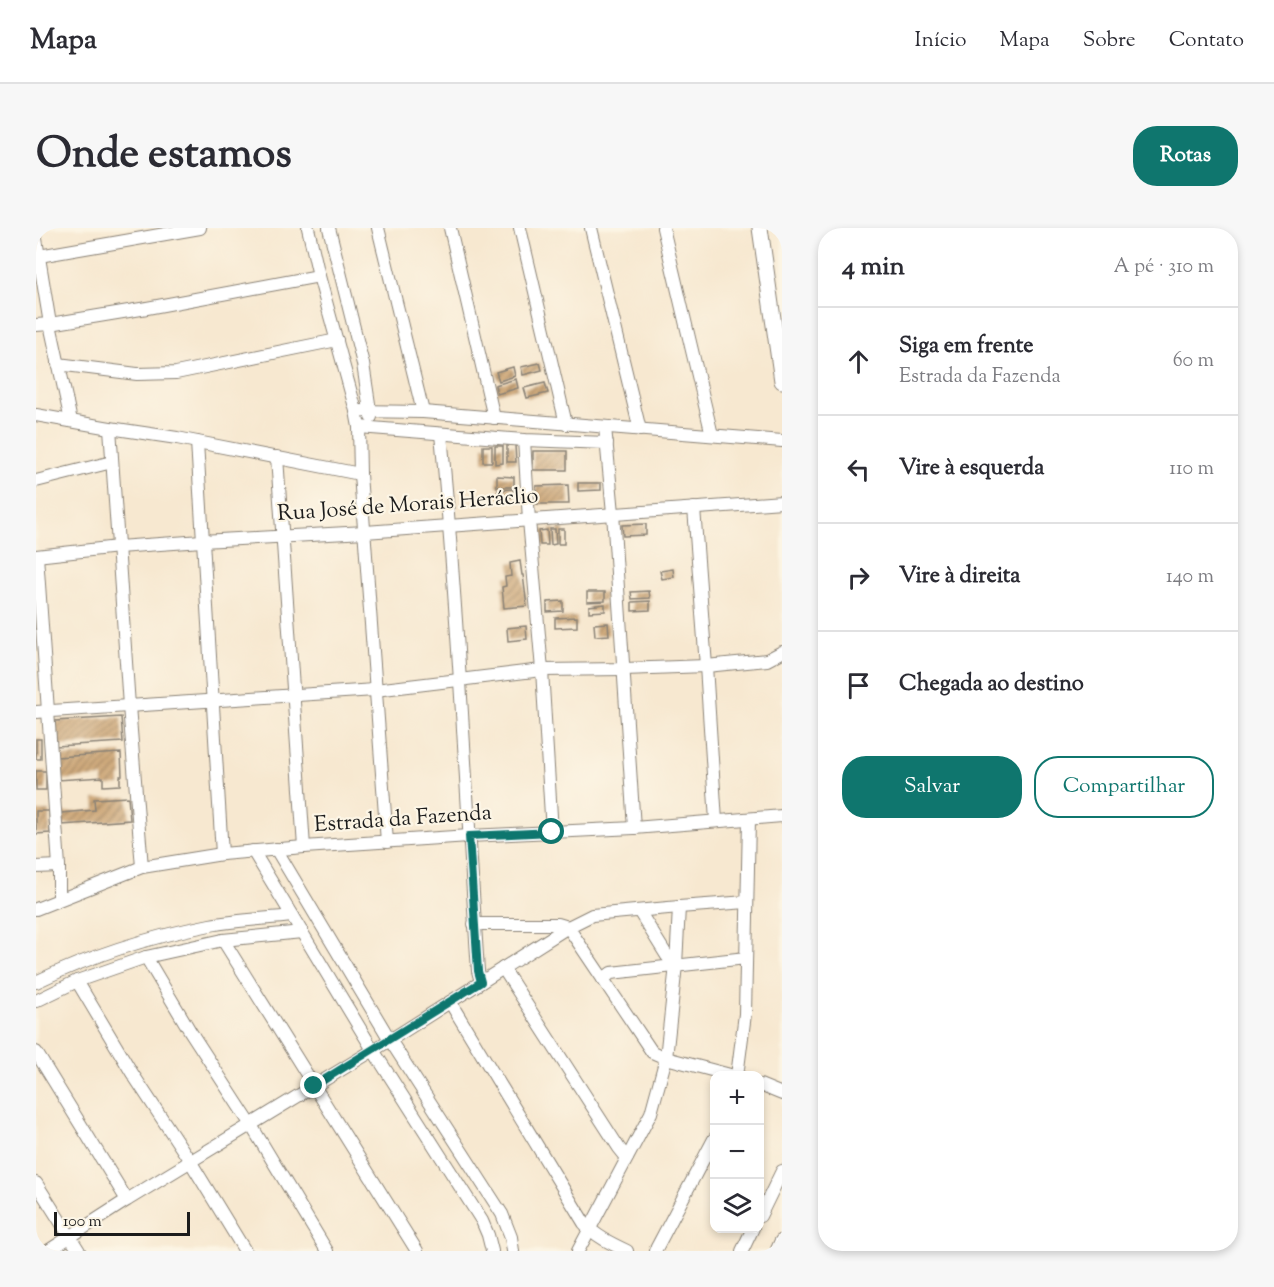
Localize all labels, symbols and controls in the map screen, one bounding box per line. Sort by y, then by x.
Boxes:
text: Mapa [30,21,97,61]
text: Início [915,26,967,56]
text: Mapa [1000,26,1050,56]
text: Sobre [1083,26,1136,56]
text: Contato [1169,26,1244,56]
text: Onde estamos [36,126,292,186]
button: Rotas [1133,126,1238,186]
text: 4 min [842,249,905,286]
text: A pé · 310 m [1113,253,1214,282]
text: Siga em frente [899,331,1034,363]
icon: ahead [842,345,875,378]
text: 60 m [1173,347,1214,376]
text: Estrada da Fazenda [899,363,1061,392]
icon: left [842,453,875,486]
text: Vire à esquerda [899,453,1044,485]
text: 110 m [1169,455,1214,484]
street label: Rua José de Morais Heráclio [276,481,540,531]
icon: right [842,561,875,594]
text: Vire à direita [899,561,1021,593]
text: 140 m [1166,563,1214,592]
icon: arrive [842,669,875,702]
text: Chegada ao destino [899,669,1084,701]
button: Salvar [842,756,1022,818]
button: Compartilhar [1034,756,1214,818]
street label: Estrada da Fazenda [313,798,493,842]
route start [538,818,564,844]
map controls [710,1071,764,1233]
button: + [710,1071,764,1125]
route end [300,1072,326,1098]
button: − [710,1125,764,1179]
button: layers [710,1179,764,1233]
scale bar [54,1209,190,1236]
text: 100 m [63,1211,102,1234]

